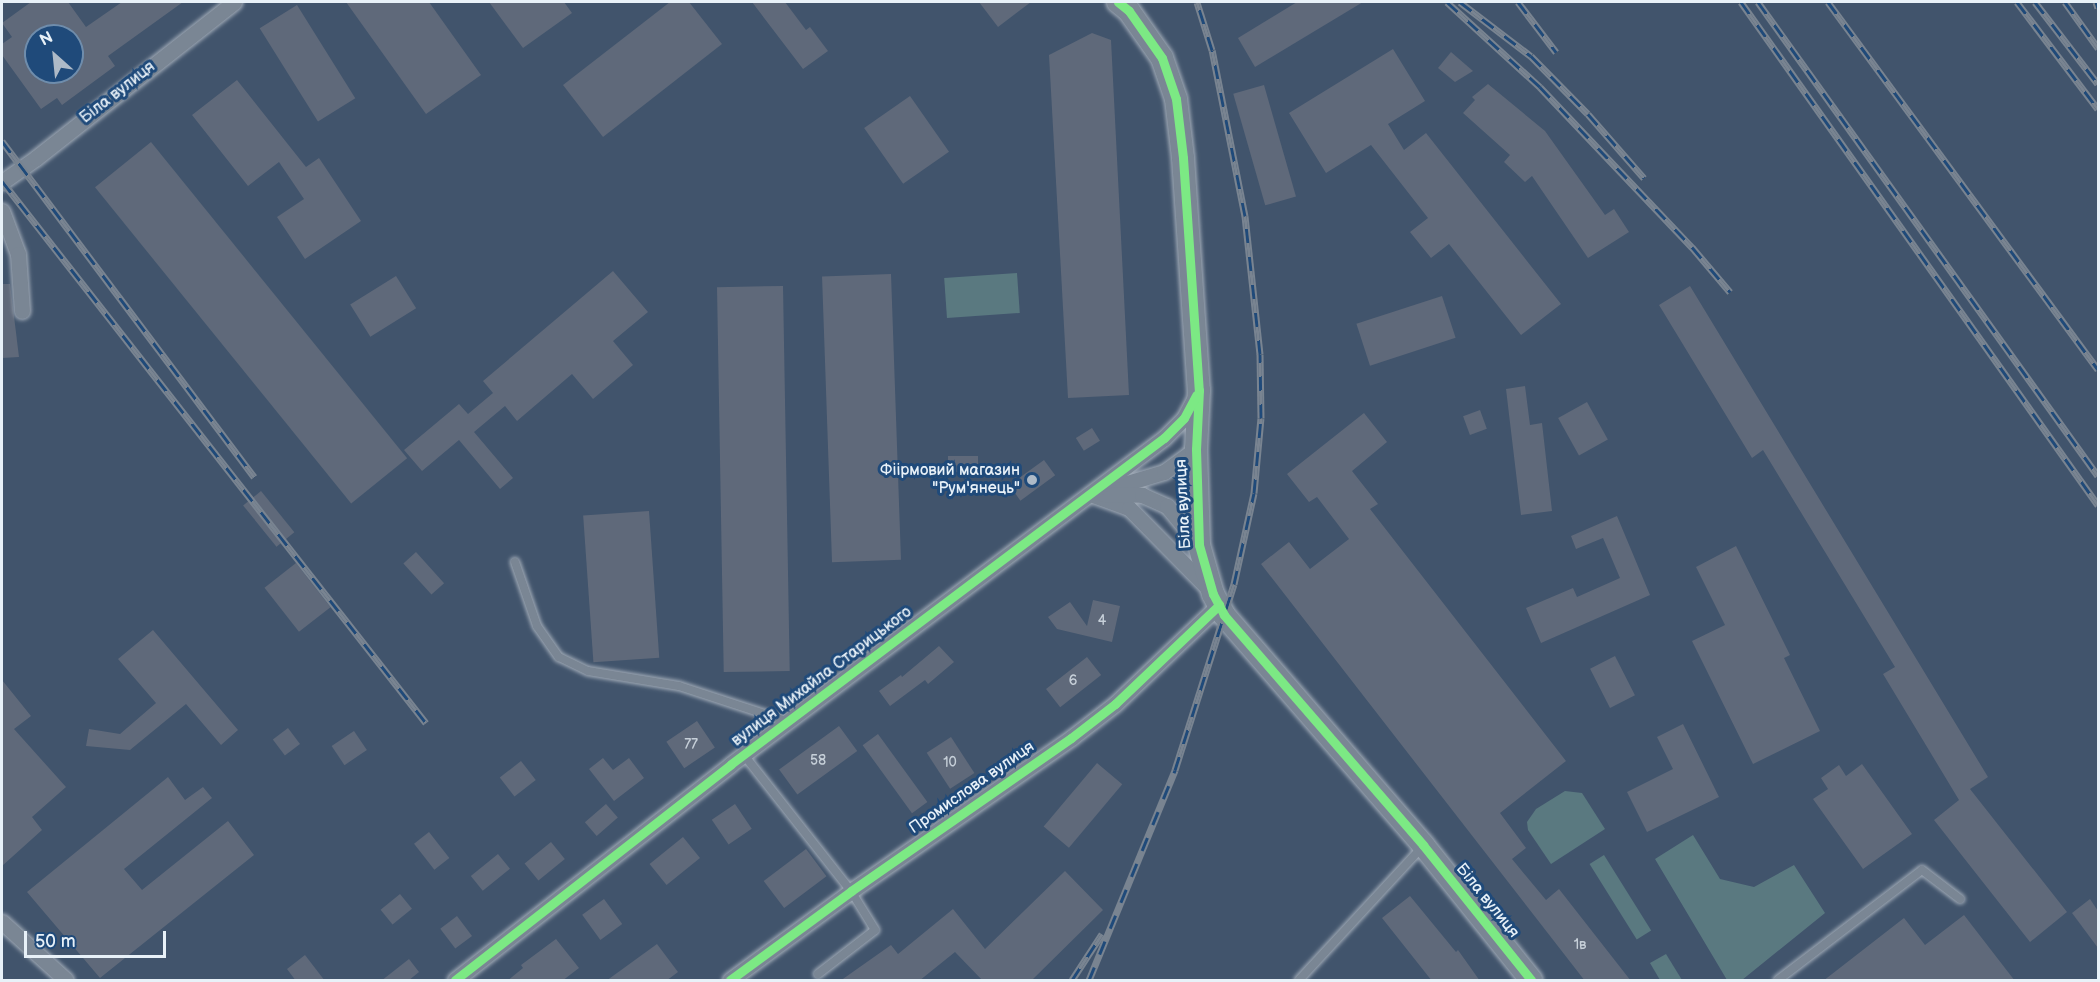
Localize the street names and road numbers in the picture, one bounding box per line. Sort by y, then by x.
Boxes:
street label: Біла вулиця [77,58,159,128]
street label: Біла вулиця [1172,459,1196,549]
street label: вулиця Михайла Старицького [728,603,916,751]
street label: Промислова вулиця [906,738,1038,838]
street label: Біла вулиця [1451,860,1523,942]

